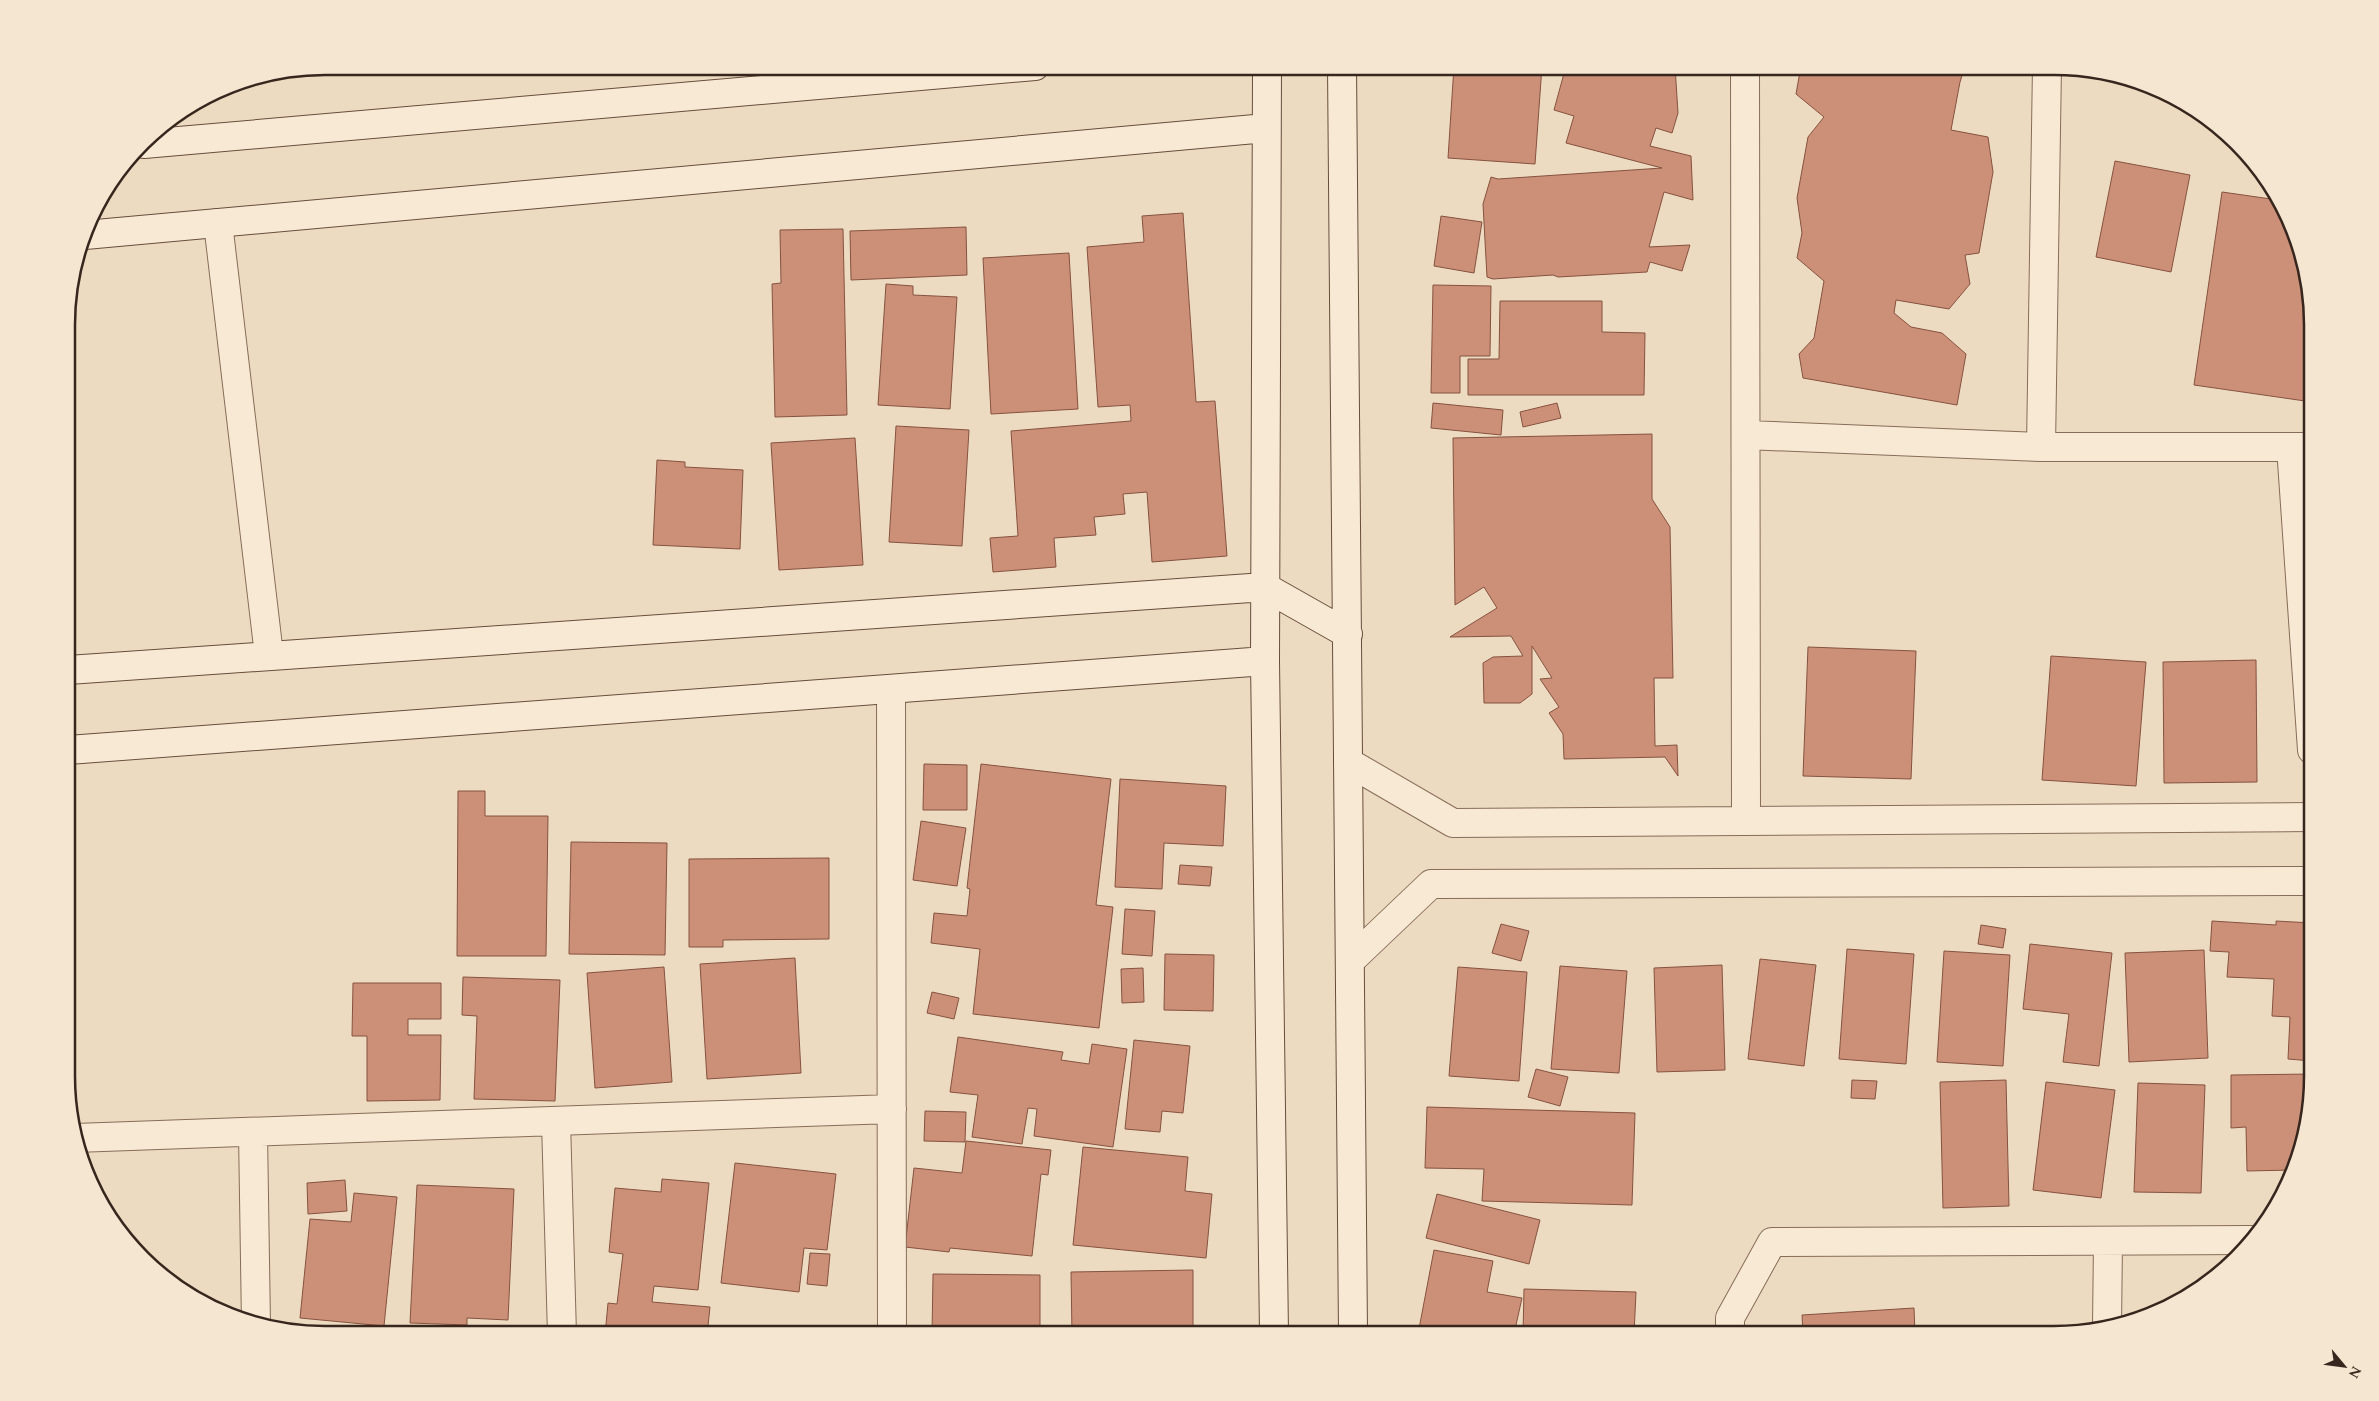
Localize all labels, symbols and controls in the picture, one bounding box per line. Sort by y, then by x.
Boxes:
north arrow [2319,1341,2369,1391]
text: N [2343,1362,2367,1382]

